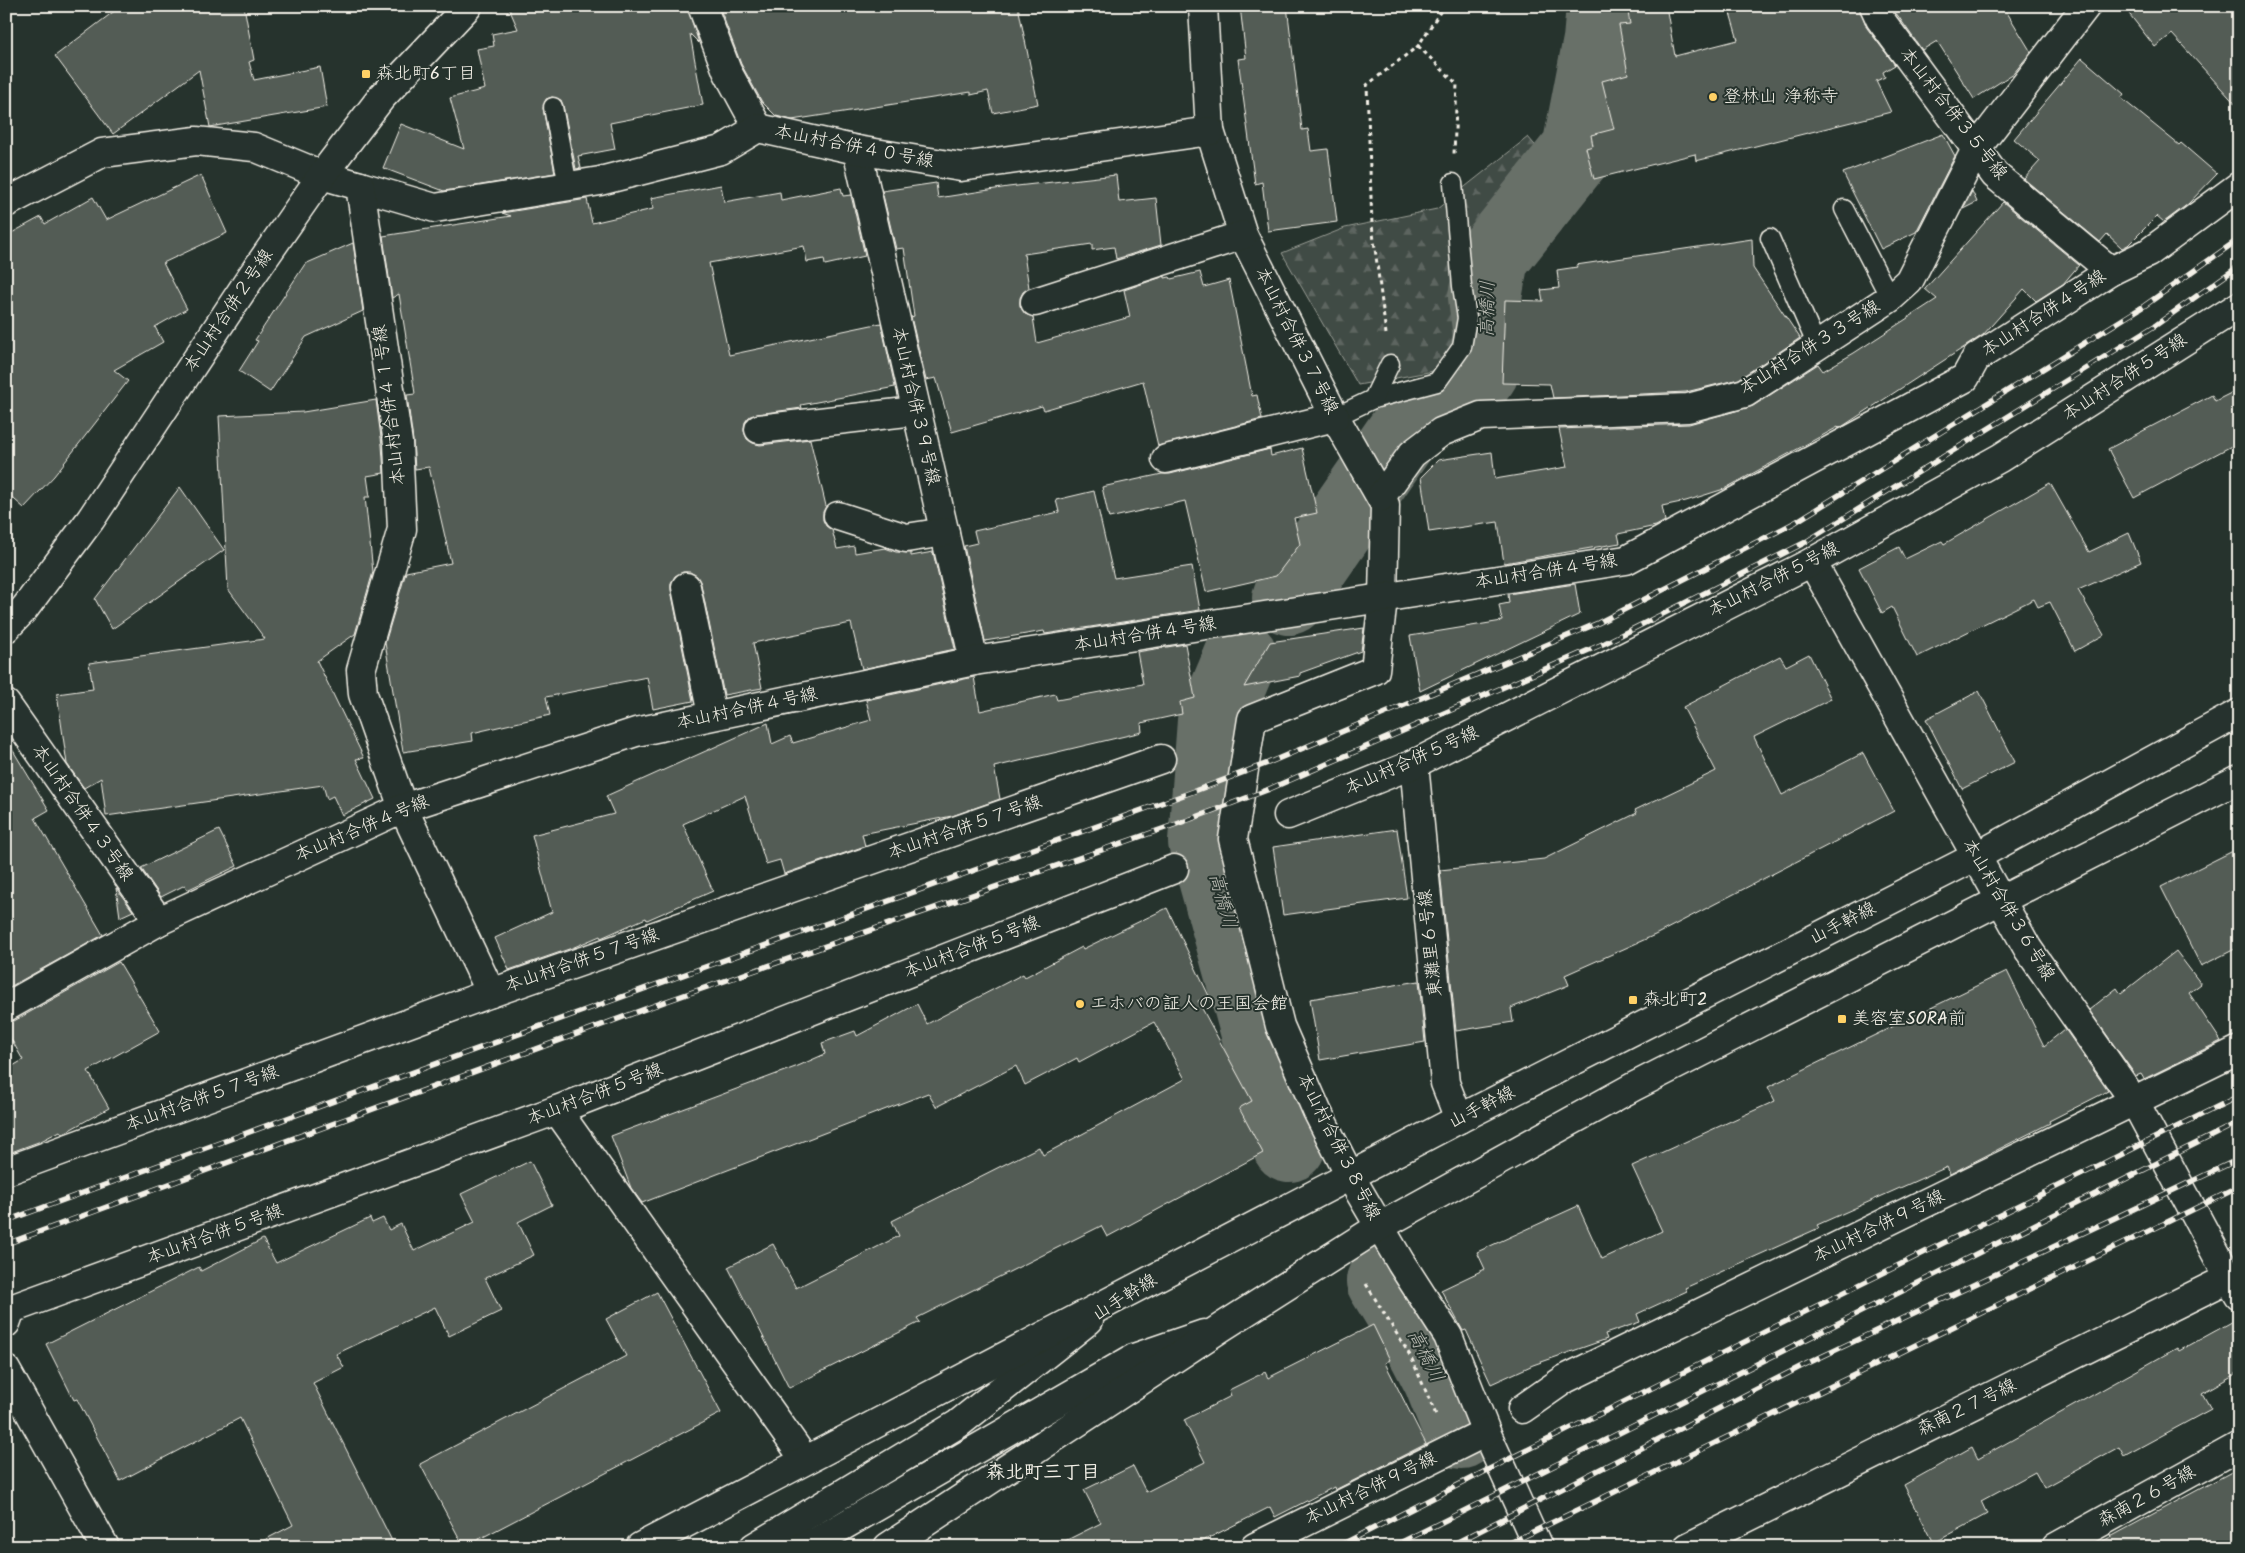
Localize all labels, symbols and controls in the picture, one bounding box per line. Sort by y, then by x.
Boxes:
street label: 本山村合併３５号線 [1892,41,2014,187]
place label: 森北町6丁目 [376,60,476,89]
marker: 森北町6丁目 [360,68,372,80]
place label: 登林山 浄称寺 [1723,83,1838,112]
marker: 登林山 浄称寺 [1707,91,1719,103]
street label: 本山村合併４０号線 [772,117,936,177]
street label: 本山村合併２号線 [177,243,281,379]
street label: 本山村合併３７号線 [1246,262,1346,420]
street label: 本山村合併４号線 [1976,263,2112,365]
water label: 高橋川 [1473,280,1503,338]
street label: 本山村合併３３号線 [1734,293,1886,403]
street label: 本山村合併４１号線 [366,323,414,487]
street label: 本山村合併３９号線 [883,324,947,488]
street label: 本山村合併５号線 [2057,327,2193,429]
street label: 本山村合併５号線 [1703,534,1845,626]
street label: 本山村合併４号線 [1473,546,1619,598]
street label: 本山村合併４号線 [1072,609,1218,661]
street label: 本山村合併４号線 [674,680,820,738]
street label: 本山村合併５号線 [1340,718,1484,804]
street label: 本山村合併４３号線 [24,738,140,888]
street label: 本山村合併４号線 [290,788,434,870]
street label: 本山村合併５７号線 [884,788,1046,868]
street label: 本山村合併３６号線 [1954,833,2062,987]
water label: 高橋川 [1200,870,1244,932]
street label: 東灘里６号線 [1411,888,1451,998]
street label: 山手幹線 [1804,895,1882,953]
street label: 本山村合併５号線 [900,909,1044,987]
street label: 本山村合併５７号線 [501,921,663,1001]
place label: 森北町2 [1643,986,1707,1015]
place label: エホバの証人の王国会館 [1090,990,1288,1019]
marker: 森北町2 [1627,994,1639,1006]
marker: エホバの証人の王国会館 [1074,998,1086,1010]
place label: 美容室SORA前 [1852,1005,1966,1034]
marker: 美容室SORA前 [1836,1013,1848,1025]
street label: 本山村合併５号線 [523,1056,667,1134]
street label: 本山村合併５７号線 [121,1058,283,1140]
street label: 本山村合併３８号線 [1288,1068,1388,1226]
street label: 山手幹線 [1443,1079,1521,1137]
street label: 本山村合併９号線 [1808,1182,1950,1272]
street label: 本山村合併５号線 [142,1197,288,1273]
street label: 山手幹線 [1087,1267,1163,1329]
water label: 高橋川 [1399,1324,1451,1388]
street label: 森南２７号線 [1912,1371,2022,1445]
street label: 本山村合併９号線 [1300,1444,1442,1534]
district label: 森北町三丁目 [986,1458,1100,1488]
street label: 森南２６号線 [2093,1458,2201,1536]

